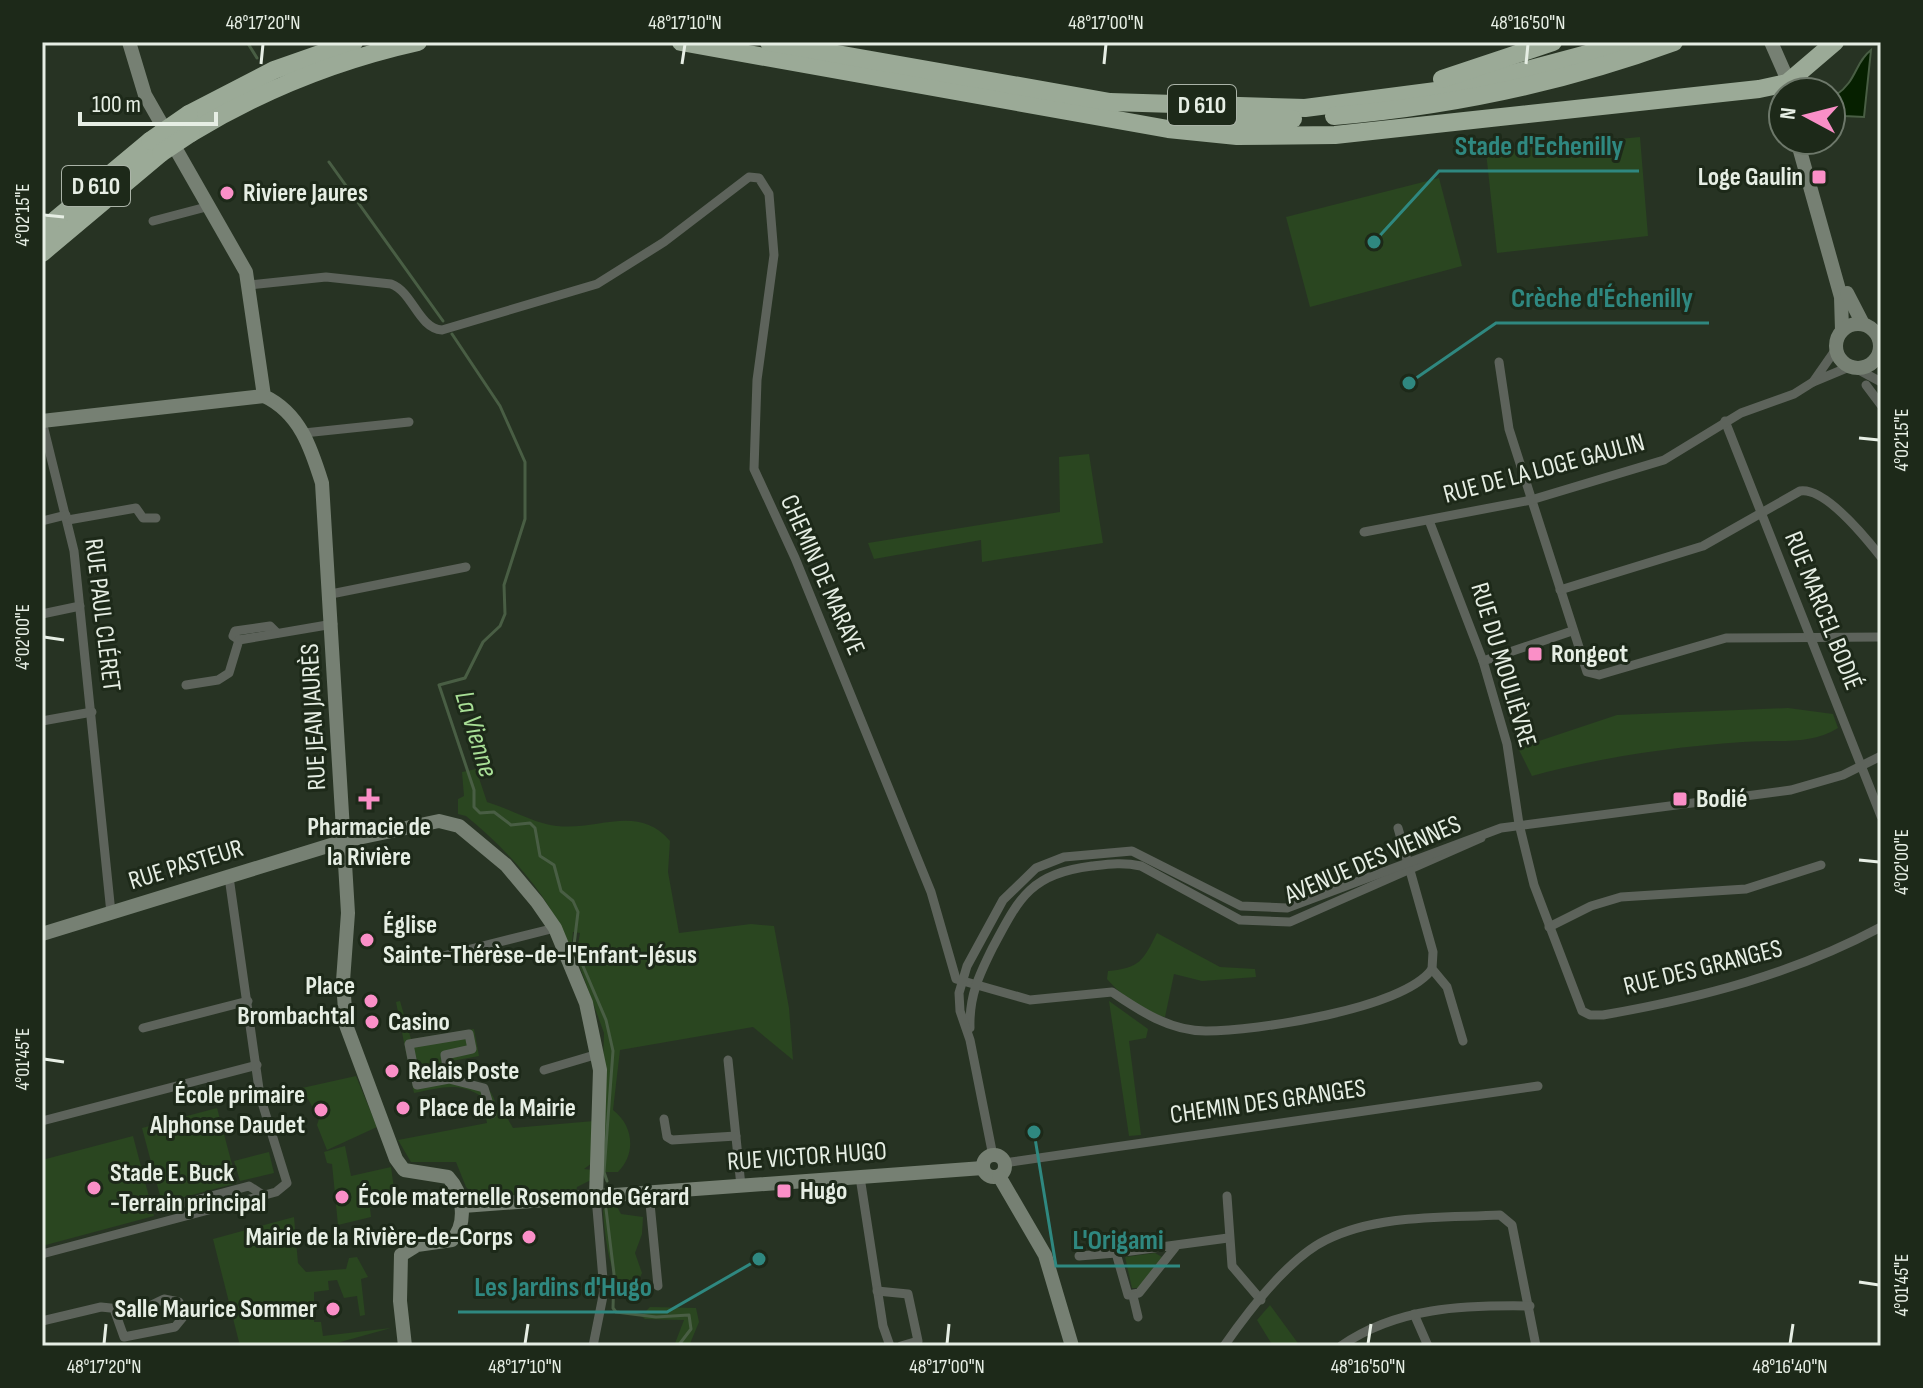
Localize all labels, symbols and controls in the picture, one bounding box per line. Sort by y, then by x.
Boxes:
text: 48°17'20"N [226,11,300,35]
text: 48°17'10"N [648,11,722,35]
text: 48°17'00"N [1068,11,1144,35]
text: 48°16'50"N [1491,11,1565,35]
scale bar [80,76,216,126]
north arrow [1767,76,1847,156]
road number: D 610 [1168,85,1236,125]
text: 100 m [92,90,141,119]
text: N [1775,106,1803,121]
callout: Stade d'Echenilly [1439,119,1639,171]
text: Stade d'Echenilly [1455,130,1624,163]
place label: Loge Gaulin [1698,162,1803,193]
road number: D 610 [62,166,130,206]
marker: Loge Gaulin [1810,168,1828,186]
place label: Riviere Jaures [243,178,368,209]
text: 4°02'15"E [11,184,35,246]
marker: Riviere Jaures [218,184,236,202]
callout: Crèche d'Échenilly [1496,271,1709,323]
text: Crèche d'Échenilly [1511,282,1693,315]
text: 4°02'15"E [1890,409,1914,471]
street label: RUE DE LA LOGE GAULIN [1440,427,1648,511]
street label: CHEMIN DE MARAYE [773,490,871,660]
street label: RUE MARCEL BODIÉ [1777,527,1869,695]
street label: RUE PAUL CLÉRET [77,537,127,693]
street label: RUE DU MOULIÈVRE [1463,579,1543,751]
text: 4°02'00"E [11,604,35,670]
place label: Rongeot [1551,639,1629,670]
street label: RUE JEAN JAURÈS [295,643,333,791]
marker: Rongeot [1526,645,1544,663]
water label: La Vienne [447,687,505,781]
place label: Bodié [1696,784,1747,815]
marker: Pharmacie de la Rivière [360,790,378,808]
marker: Bodié [1671,790,1689,808]
street label: AVENUE DES VIENNES [1279,809,1466,911]
place label: Pharmacie de la Rivière [307,812,431,873]
text: 4°02'00"E [1890,829,1914,895]
street label: RUE PASTEUR [125,833,247,897]
place label: Église Sainte-Thérèse-de-l'Enfant-Jésus [383,910,697,971]
marker: Église Sainte-Thérèse-de-l'Enfant-Jésus [358,931,376,949]
street label: RUE DES GRANGES [1620,933,1786,1003]
place label: Place Brombachtal [237,971,355,1032]
marker: Place Brombachtal [362,992,380,1010]
place label: Casino [388,1007,450,1038]
marker: Casino [363,1013,381,1031]
text: 4°01'45"E [11,1028,35,1090]
place label: Relais Poste [408,1056,519,1087]
marker: Relais Poste [383,1062,401,1080]
street label: CHEMIN DES GRANGES [1168,1073,1368,1131]
place label: École primaire Alphonse Daudet [149,1080,305,1141]
place label: Place de la Mairie [419,1093,576,1124]
marker: Place de la Mairie [394,1099,412,1117]
marker: École primaire Alphonse Daudet [312,1101,330,1119]
street label: RUE VICTOR HUGO [726,1136,888,1178]
place label: Stade E. Buck -Terrain principal [110,1158,266,1219]
place label: Hugo [800,1176,847,1207]
marker: Stade E. Buck -Terrain principal [85,1179,103,1197]
place label: École maternelle Rosemonde Gérard [358,1182,689,1213]
marker: Hugo [775,1182,793,1200]
marker: École maternelle Rosemonde Gérard [333,1188,351,1206]
callout: L'Origami [1056,1214,1180,1266]
place label: Mairie de la Rivière-de-Corps [245,1222,513,1253]
text: L'Origami [1072,1224,1164,1257]
marker: Mairie de la Rivière-de-Corps [520,1228,538,1246]
text: 4°01'45"E [1890,1254,1914,1316]
callout: Les Jardins d'Hugo [458,1260,667,1312]
text: Les Jardins d'Hugo [474,1271,652,1304]
place label: Salle Maurice Sommer [114,1294,317,1325]
marker: Salle Maurice Sommer [324,1300,342,1318]
text: 48°17'20"N [67,1355,141,1379]
text: 48°17'10"N [488,1355,562,1379]
text: 48°17'00"N [909,1355,985,1379]
text: 48°16'50"N [1331,1355,1405,1379]
text: 48°16'40"N [1752,1355,1828,1379]

